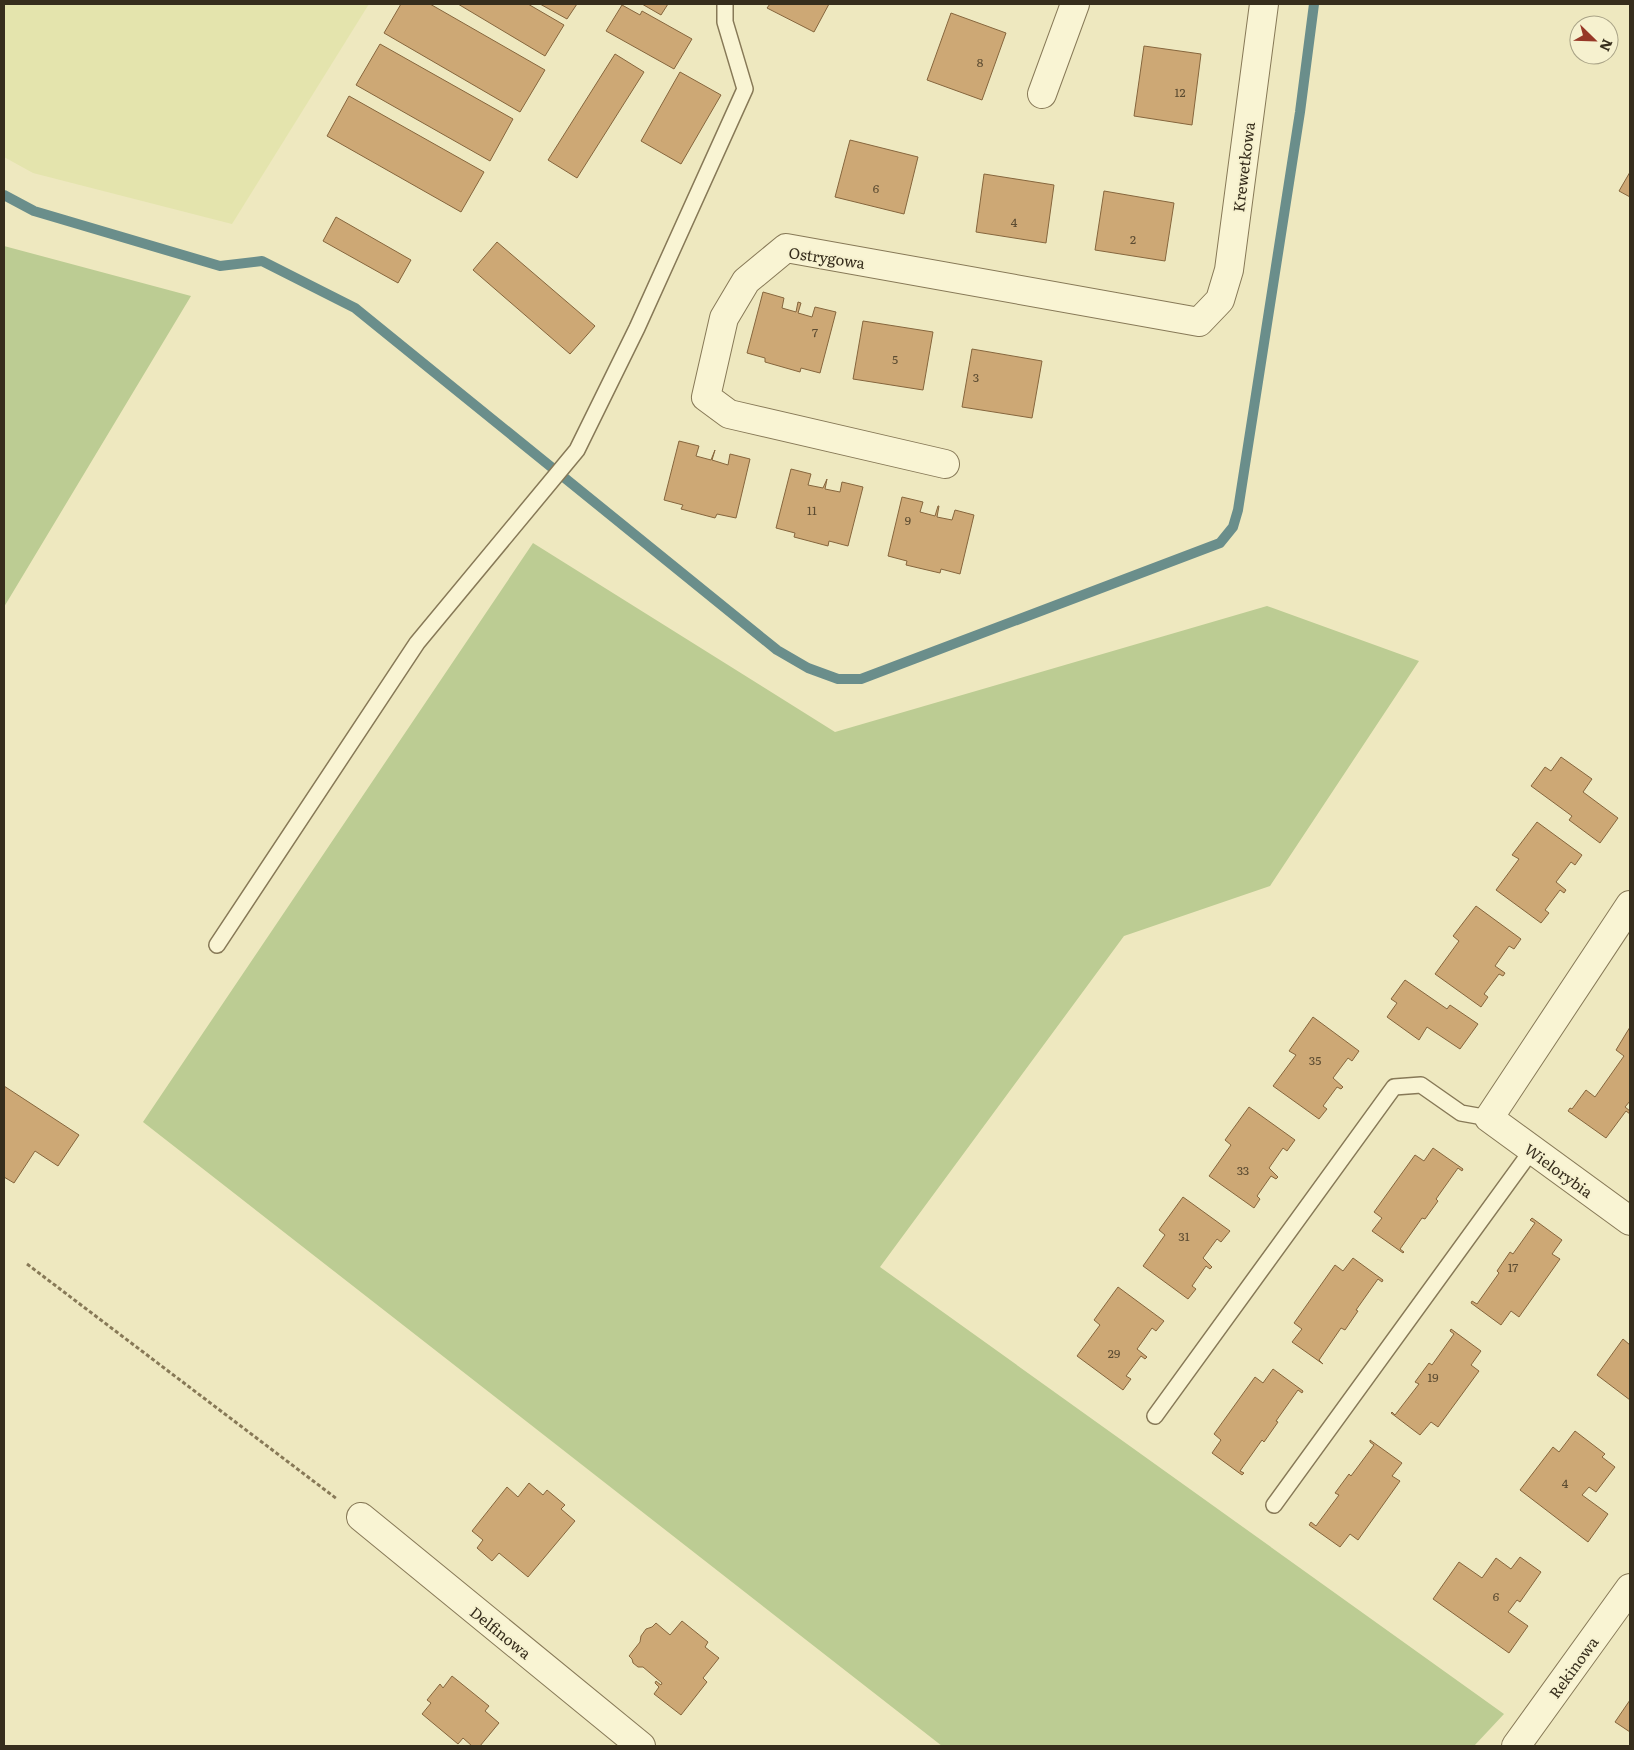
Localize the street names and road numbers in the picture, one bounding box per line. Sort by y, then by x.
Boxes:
street label: Krewetkowa [1226,120,1260,213]
street label: Ostrygowa [787,240,868,274]
street label: Wielorybia [1520,1137,1599,1203]
street label: Delfinowa [465,1600,537,1664]
street label: Rekinowa [1543,1631,1604,1703]

